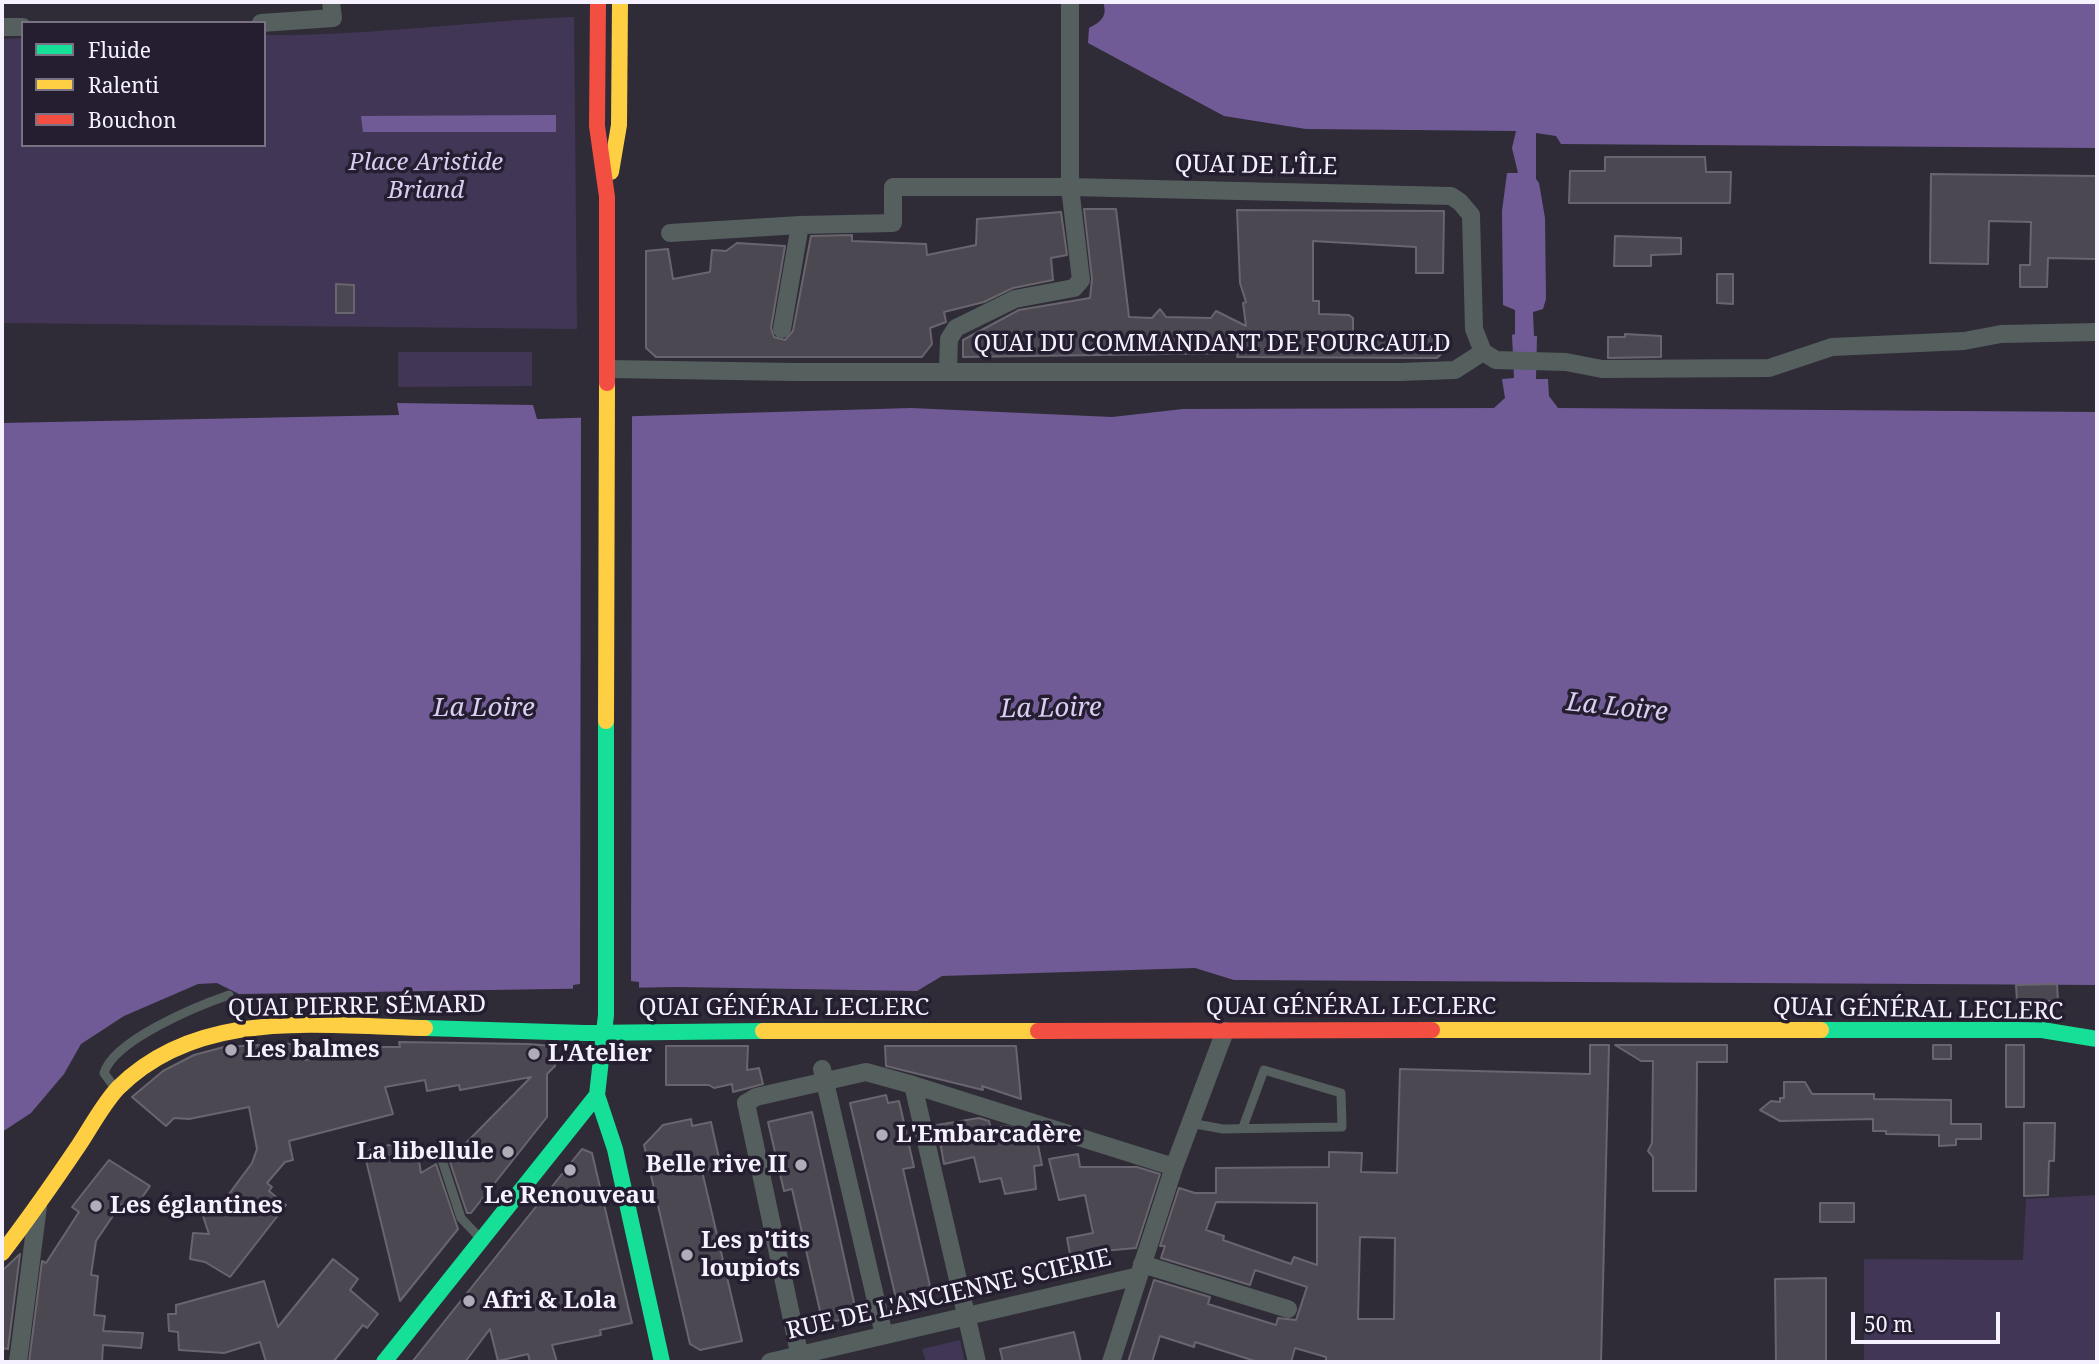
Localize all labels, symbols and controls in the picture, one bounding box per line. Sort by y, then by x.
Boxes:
legend [21,21,266,147]
text: Fluide [88,36,151,64]
text: Ralenti [88,71,159,99]
text: Bouchon [88,106,177,134]
park label: Place Aristide Briand [349,149,503,205]
street label: QUAI DE L'ÎLE [1174,150,1338,182]
street label: QUAI DU COMMANDANT DE FOURCAULD [973,330,1451,358]
water label: La Loire [1565,687,1669,729]
water label: La Loire [433,693,535,725]
water label: La Loire [1000,693,1102,725]
street label: QUAI PIERRE SÉMARD [228,990,486,1024]
street label: QUAI GÉNÉRAL LECLERC [1206,993,1496,1021]
street label: QUAI GÉNÉRAL LECLERC [1773,993,2063,1027]
street label: QUAI GÉNÉRAL LECLERC [639,994,929,1022]
place label: Les balmes [245,1036,380,1064]
place label: L'Atelier [548,1040,652,1068]
marker: Les balmes [223,1042,239,1058]
marker: L'Atelier [526,1046,542,1062]
place label: L'Embarcadère [896,1121,1082,1149]
marker: L'Embarcadère [874,1127,890,1143]
place label: La libellule [356,1138,494,1166]
marker: La libellule [500,1144,516,1160]
place label: Belle rive II [646,1151,787,1179]
marker: Belle rive II [793,1157,809,1173]
marker: Le Renouveau [562,1162,578,1178]
place label: Le Renouveau [484,1182,656,1210]
place label: Les églantines [110,1192,283,1220]
marker: Les églantines [88,1198,104,1214]
place label: Les p'tits loupiots [701,1227,810,1283]
street label: RUE DE L'ANCIENNE SCIERIE [784,1244,1114,1346]
marker: Les p'tits loupiots [679,1247,695,1263]
place label: Afri & Lola [483,1287,617,1315]
marker: Afri & Lola [461,1293,477,1309]
scale bar [1854,1298,2003,1342]
text: 50 m [1864,1310,1913,1338]

